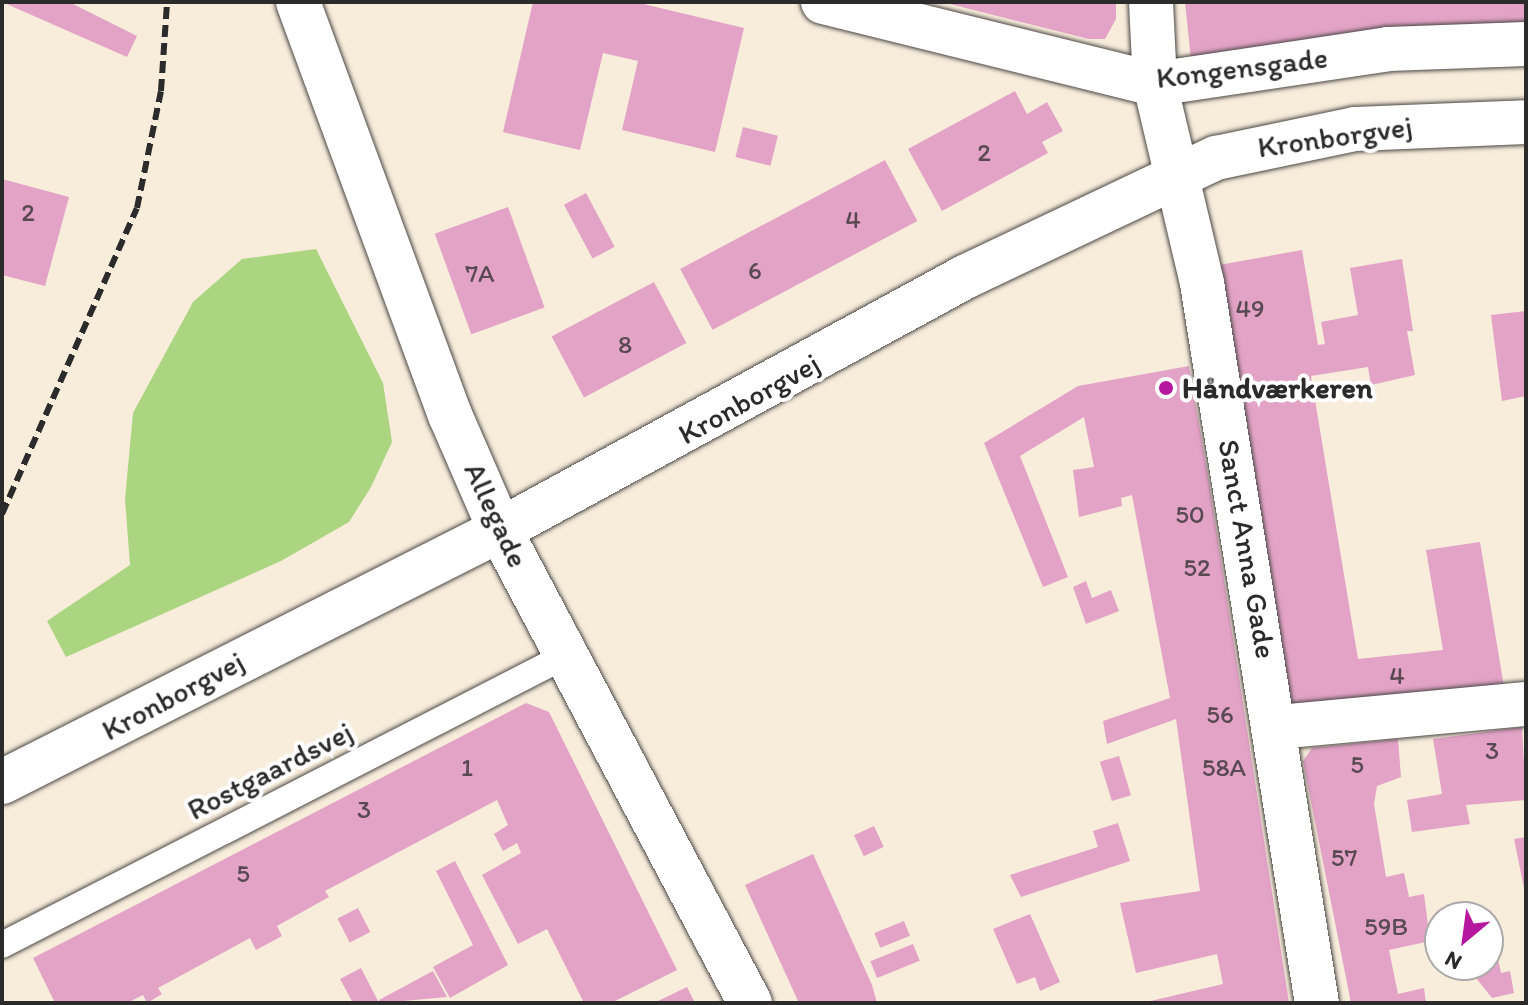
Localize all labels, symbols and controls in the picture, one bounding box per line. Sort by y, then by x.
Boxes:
street label: Kongensgade [1154,40,1330,96]
street label: Kronborgvej [1255,108,1415,166]
house number: 2 [977,137,991,169]
house number: 2 [21,197,35,229]
house number: 4 [845,204,861,236]
house number: 6 [748,255,762,287]
house number: 7A [465,258,495,290]
house number: 49 [1235,293,1265,325]
house number: 8 [618,329,632,361]
street label: Kronborgvej [672,345,826,453]
place label: Håndværkeren [1182,370,1373,406]
marker: Håndværkeren [1157,379,1175,397]
street label: Sanct Anna Gade [1210,436,1284,662]
street label: Allegade [456,457,536,573]
house number: 50 [1175,499,1205,531]
house number: 52 [1183,552,1211,584]
street label: Kronborgvej [96,644,250,748]
house number: 4 [1389,660,1405,692]
house number: 56 [1206,699,1234,731]
street label: Rostgaardsvej [181,714,359,828]
house number: 3 [1485,735,1499,767]
house number: 5 [1350,749,1364,781]
house number: 1 [461,752,473,784]
house number: 58A [1202,752,1246,784]
house number: 3 [357,794,371,826]
house number: 57 [1331,842,1357,874]
house number: 5 [236,858,250,890]
north arrow [1424,901,1504,981]
house number: 59B [1364,911,1408,943]
text: N [1440,945,1466,976]

